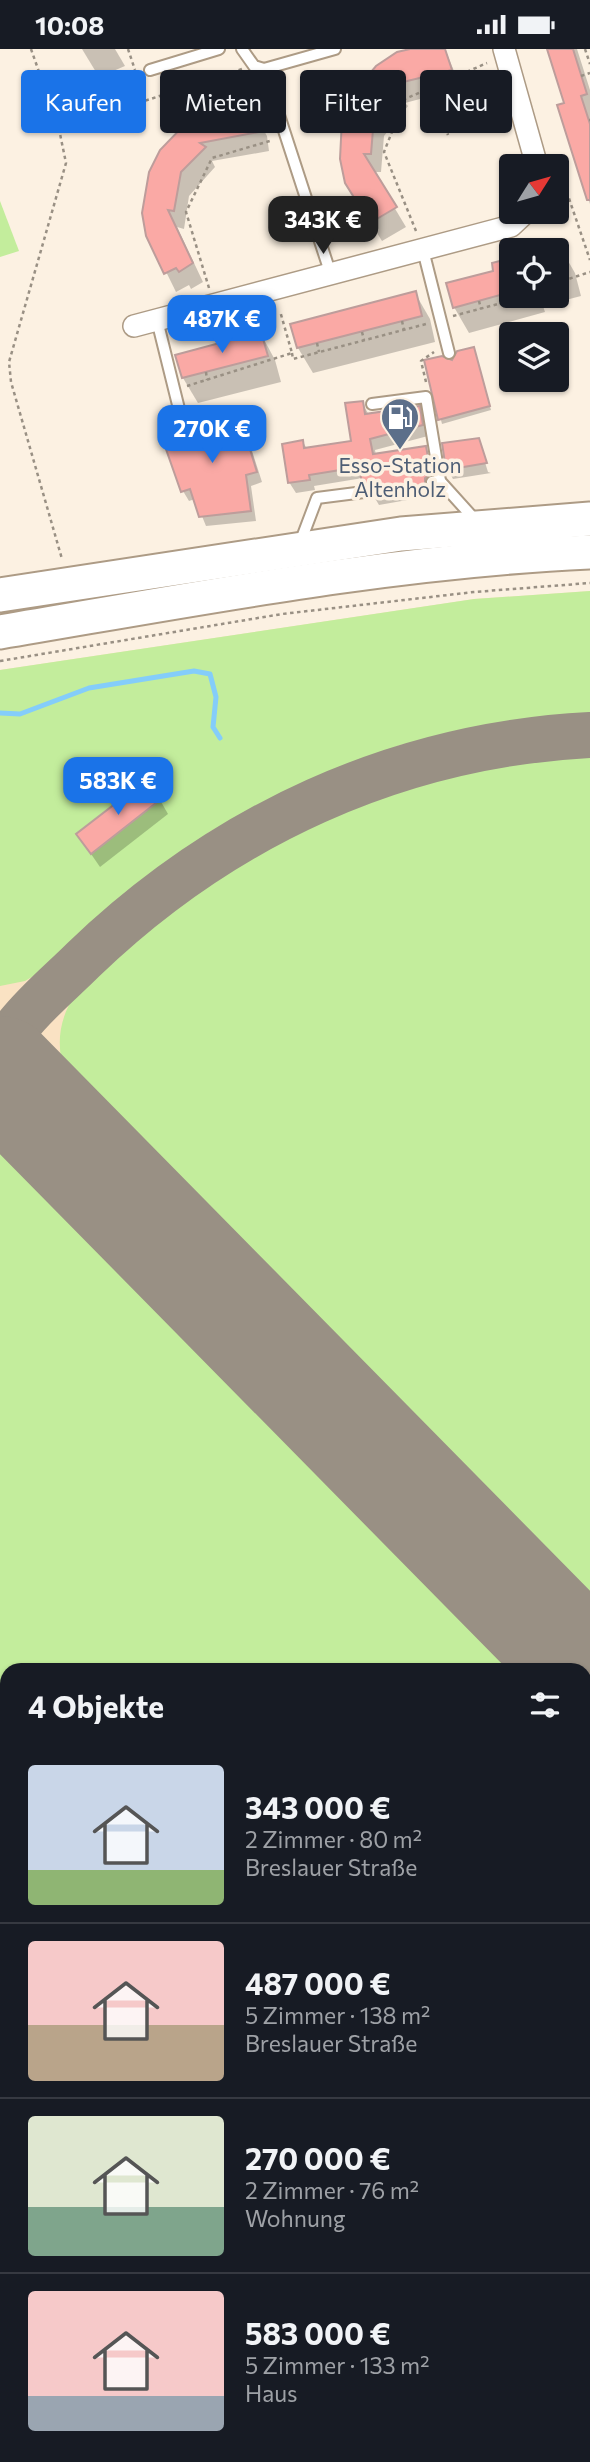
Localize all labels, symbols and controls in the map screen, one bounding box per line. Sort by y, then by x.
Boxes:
text: 10:08 [35,9,104,40]
chip: Kaufen [21,70,146,133]
chip: Mieten [160,70,286,133]
chip: Filter [300,70,406,133]
chip: Neu [420,70,512,133]
north arrow [499,154,569,224]
map controls [499,154,569,392]
pin: 343K € [266,197,380,256]
text: 343K € [284,205,362,233]
button: locate [499,238,569,308]
pin: 487K € [165,295,279,355]
text: 487K € [183,304,261,332]
button: layers [499,322,569,392]
fuel station icon: Esso-Station Altenholz [379,396,421,451]
pin: 270K € [155,405,269,465]
text: 270K € [173,414,251,442]
place label: Esso-Station Altenholz [338,452,462,501]
pin: 583K € [61,757,175,817]
text: 583K € [79,766,157,794]
icon: filters [526,1686,564,1724]
text: 4 Objekte [28,1687,164,1724]
text: 343 000 € [245,1788,391,1825]
icon: home [84,1793,168,1877]
text: 2 Zimmer · 80 m² [245,1825,422,1853]
text: Breslauer Straße [245,1853,417,1881]
text: 487 000 € [245,1964,391,2001]
icon: home [84,1969,168,2053]
text: 5 Zimmer · 138 m² [245,2001,430,2029]
text: Breslauer Straße [245,2029,417,2057]
text: 270 000 € [245,2139,391,2176]
icon: home [84,2144,168,2228]
text: 2 Zimmer · 76 m² [245,2176,419,2204]
text: Wohnung [245,2204,345,2232]
text: 583 000 € [245,2314,391,2351]
icon: home [84,2319,168,2403]
text: 5 Zimmer · 133 m² [245,2351,429,2379]
text: Haus [245,2379,298,2407]

